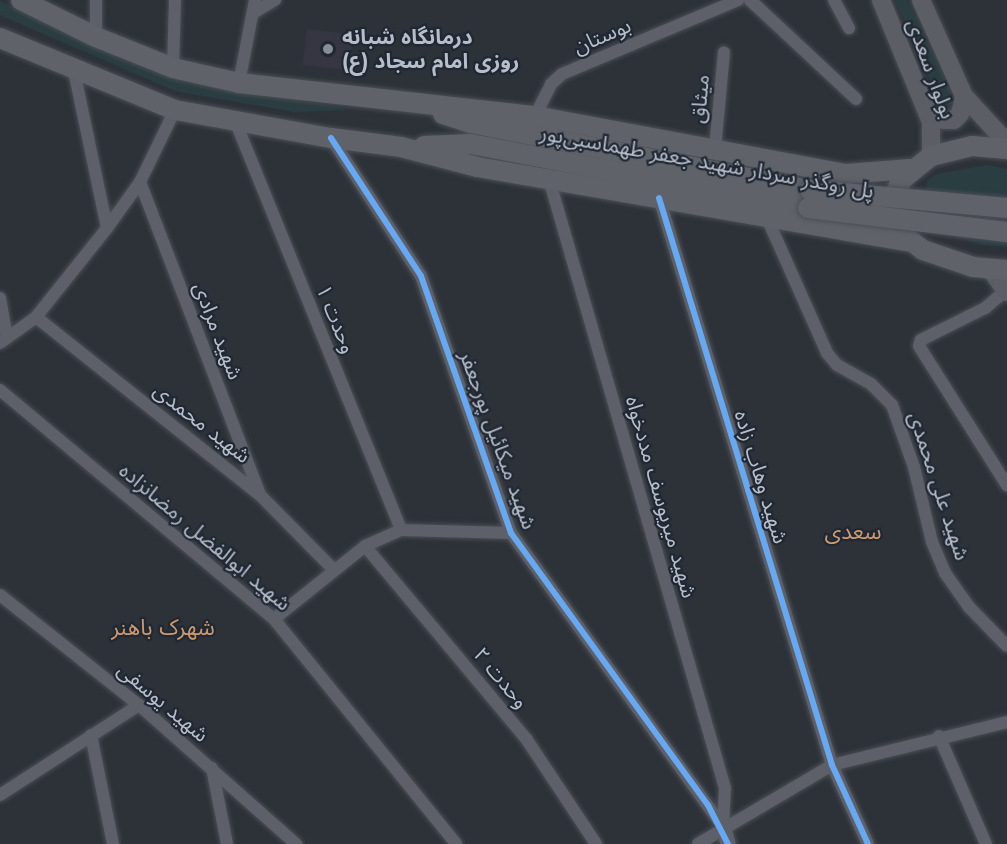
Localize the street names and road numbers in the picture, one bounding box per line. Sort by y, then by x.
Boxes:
street label: بوستان [569,13,635,59]
street label: بولوار سعدی [901,16,961,122]
street label: میثاق [685,73,715,125]
street label: پل روگذر سردار شهید جعفر طهماسبی‌پور [538,120,876,204]
street label: شهید مرادی [188,279,248,383]
street label: وحدت ۱ [311,281,361,357]
street label: شهید میکائیل پورجعفر [454,347,542,533]
street label: شهید محمدی [149,377,255,469]
street label: شهید میریوسف مددخواه [620,393,702,601]
street label: شهید وهاب زاده [729,407,793,547]
street label: شهید علی محمدی [903,409,975,563]
street label: شهید ابوالفضل رمضانزاده [114,458,296,616]
street label: وحدت ۲ [468,642,534,714]
street label: شهید یوسفی [112,657,214,747]

